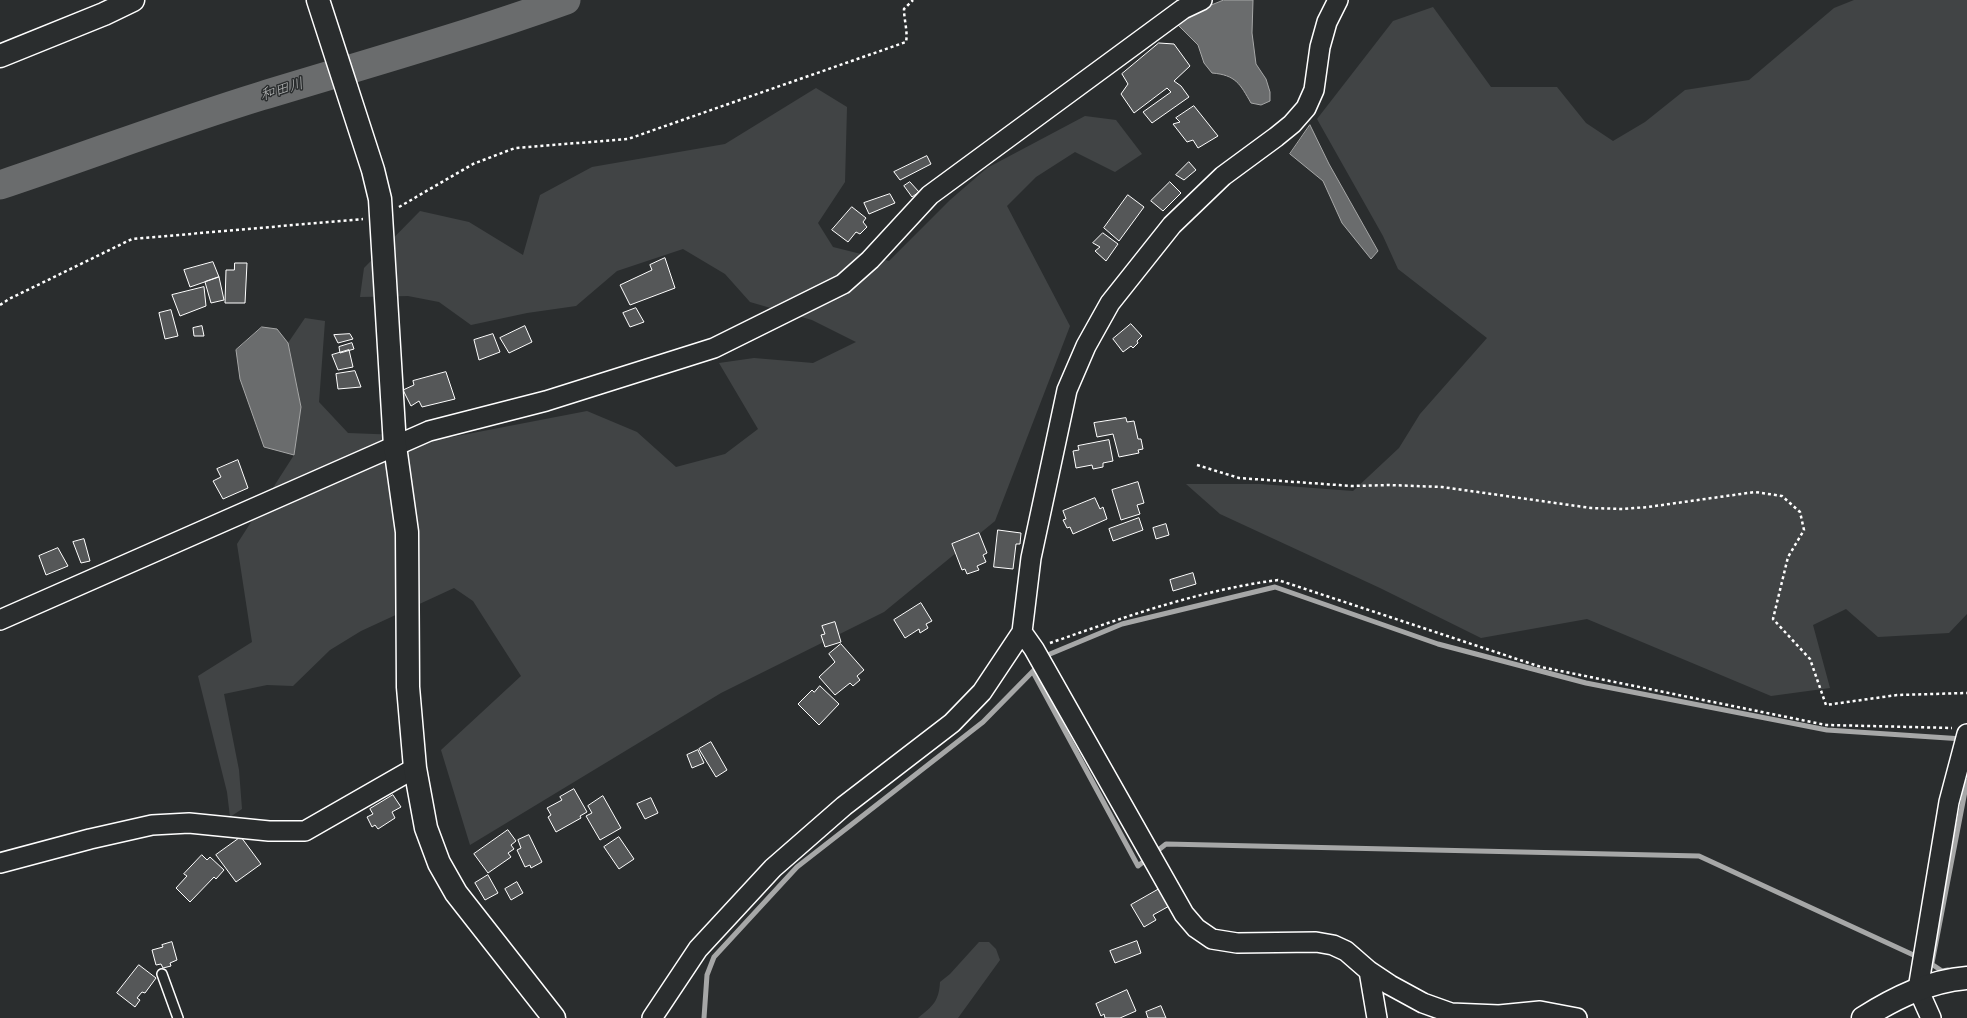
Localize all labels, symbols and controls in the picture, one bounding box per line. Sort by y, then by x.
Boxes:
water label: 和田川 [258,75,306,105]

